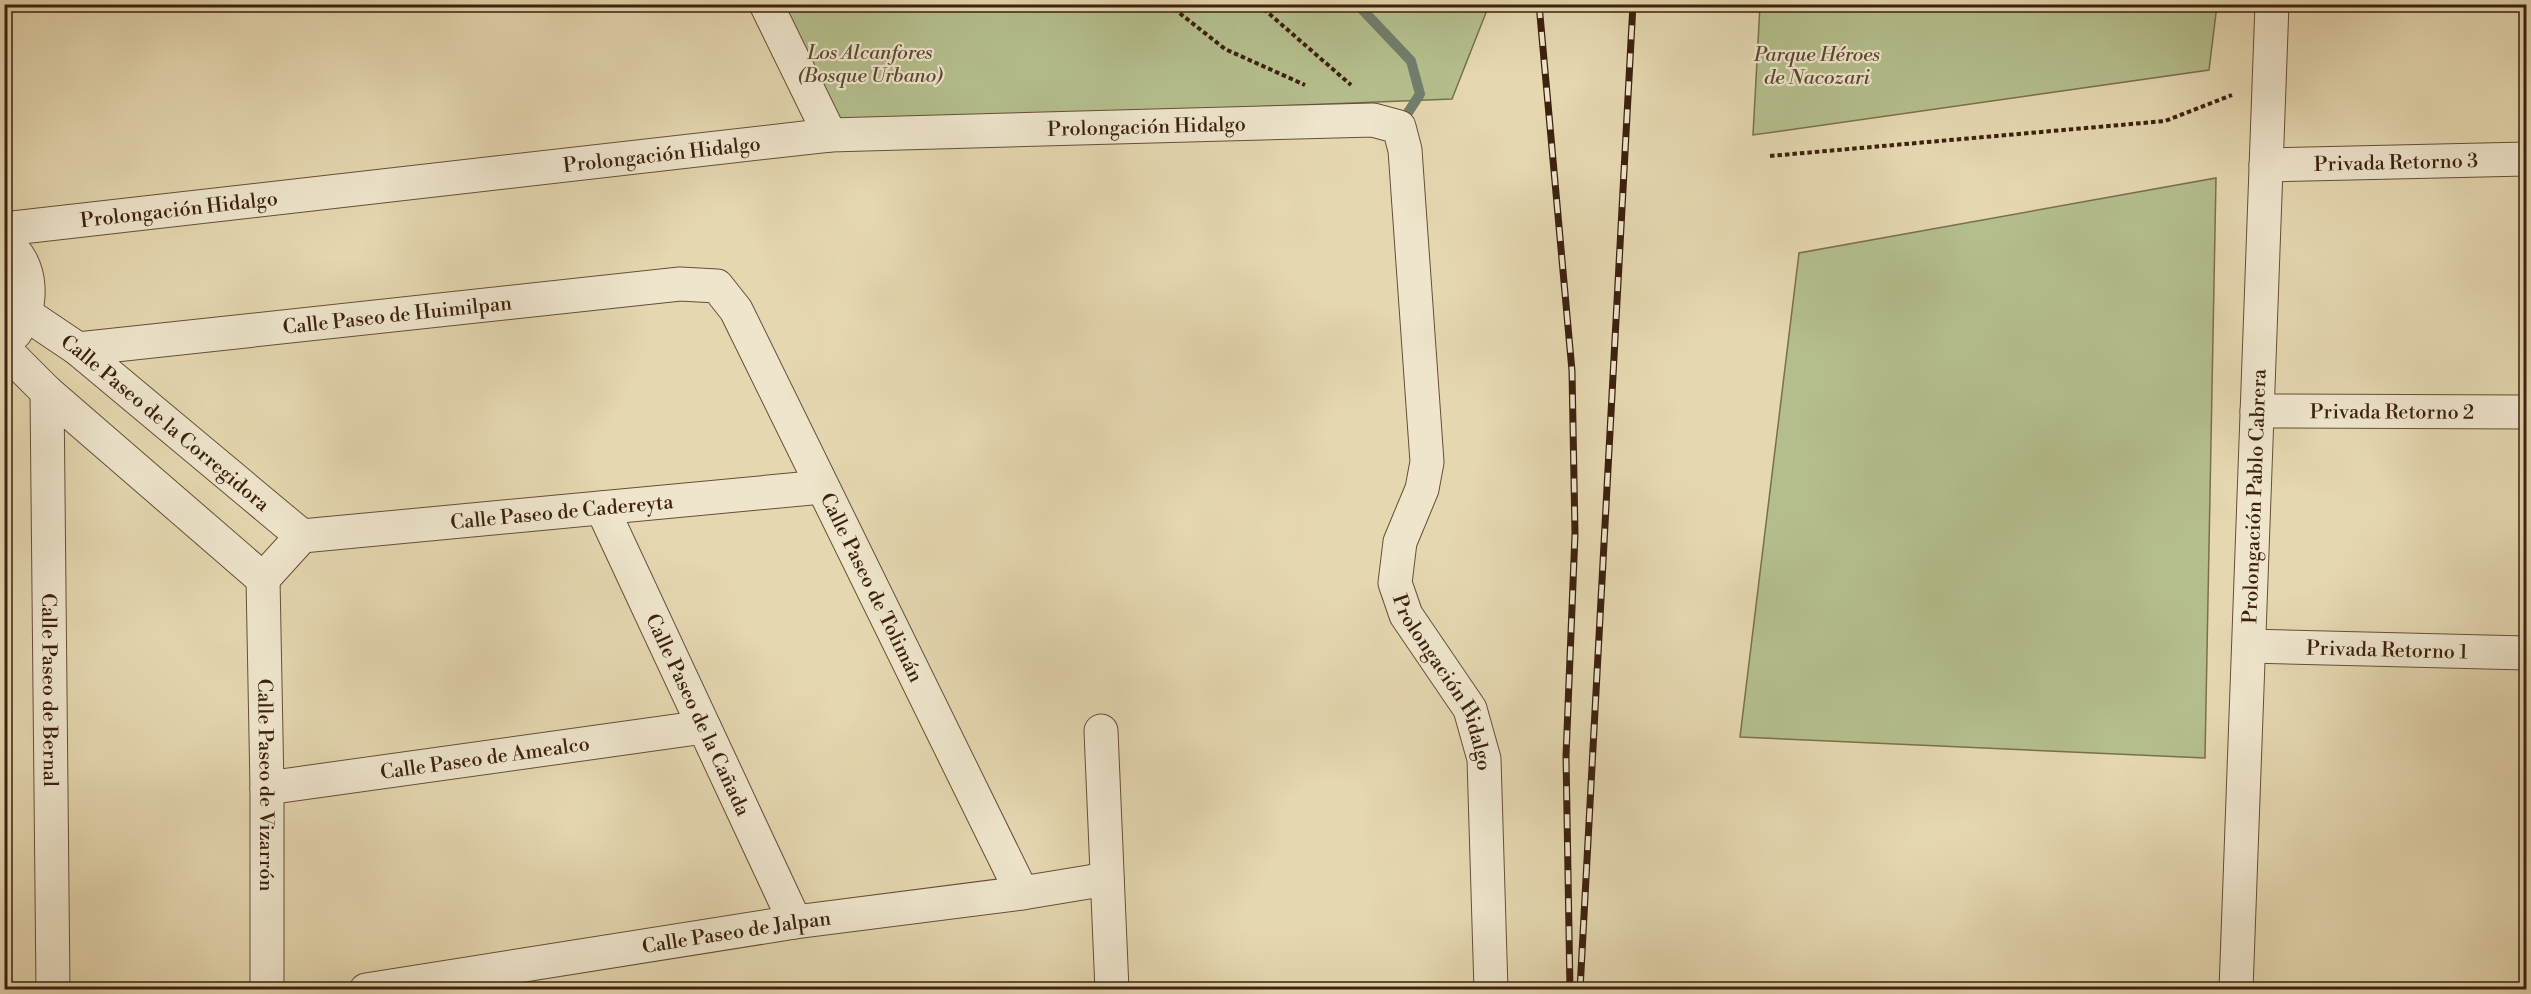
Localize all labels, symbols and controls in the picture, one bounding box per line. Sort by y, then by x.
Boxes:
park label: Los Alcanfores (Bosque Urbano) [798,41,943,89]
park label: Parque Héroes de Nacozari [1753,43,1881,91]
street label: Prolongación Hidalgo [1047,113,1246,143]
street label: Prolongación Hidalgo [562,132,762,179]
street label: Privada Retorno 3 [2314,149,2478,178]
street label: Prolongación Hidalgo [79,187,279,234]
street label: Calle Paseo de Huimilpan [281,291,513,341]
street label: Calle Paseo de la Corregidora [56,330,275,518]
street label: Prolongación Pablo Cabrera [2238,368,2273,624]
street label: Privada Retorno 2 [2310,400,2474,426]
street label: Calle Paseo de Tolimán [814,489,928,687]
street label: Calle Paseo de Cadereyta [449,490,675,536]
street label: Prolongación Hidalgo [1386,591,1495,771]
street label: Calle Paseo de Bernal [35,593,62,787]
street label: Calle Paseo de la Cañada [639,610,755,821]
street label: Privada Retorno 1 [2306,636,2468,666]
street label: Calle Paseo de Vizarrón [251,678,278,891]
street label: Calle Paseo de Amealco [379,732,591,786]
street label: Calle Paseo de Jalpan [640,907,833,960]

